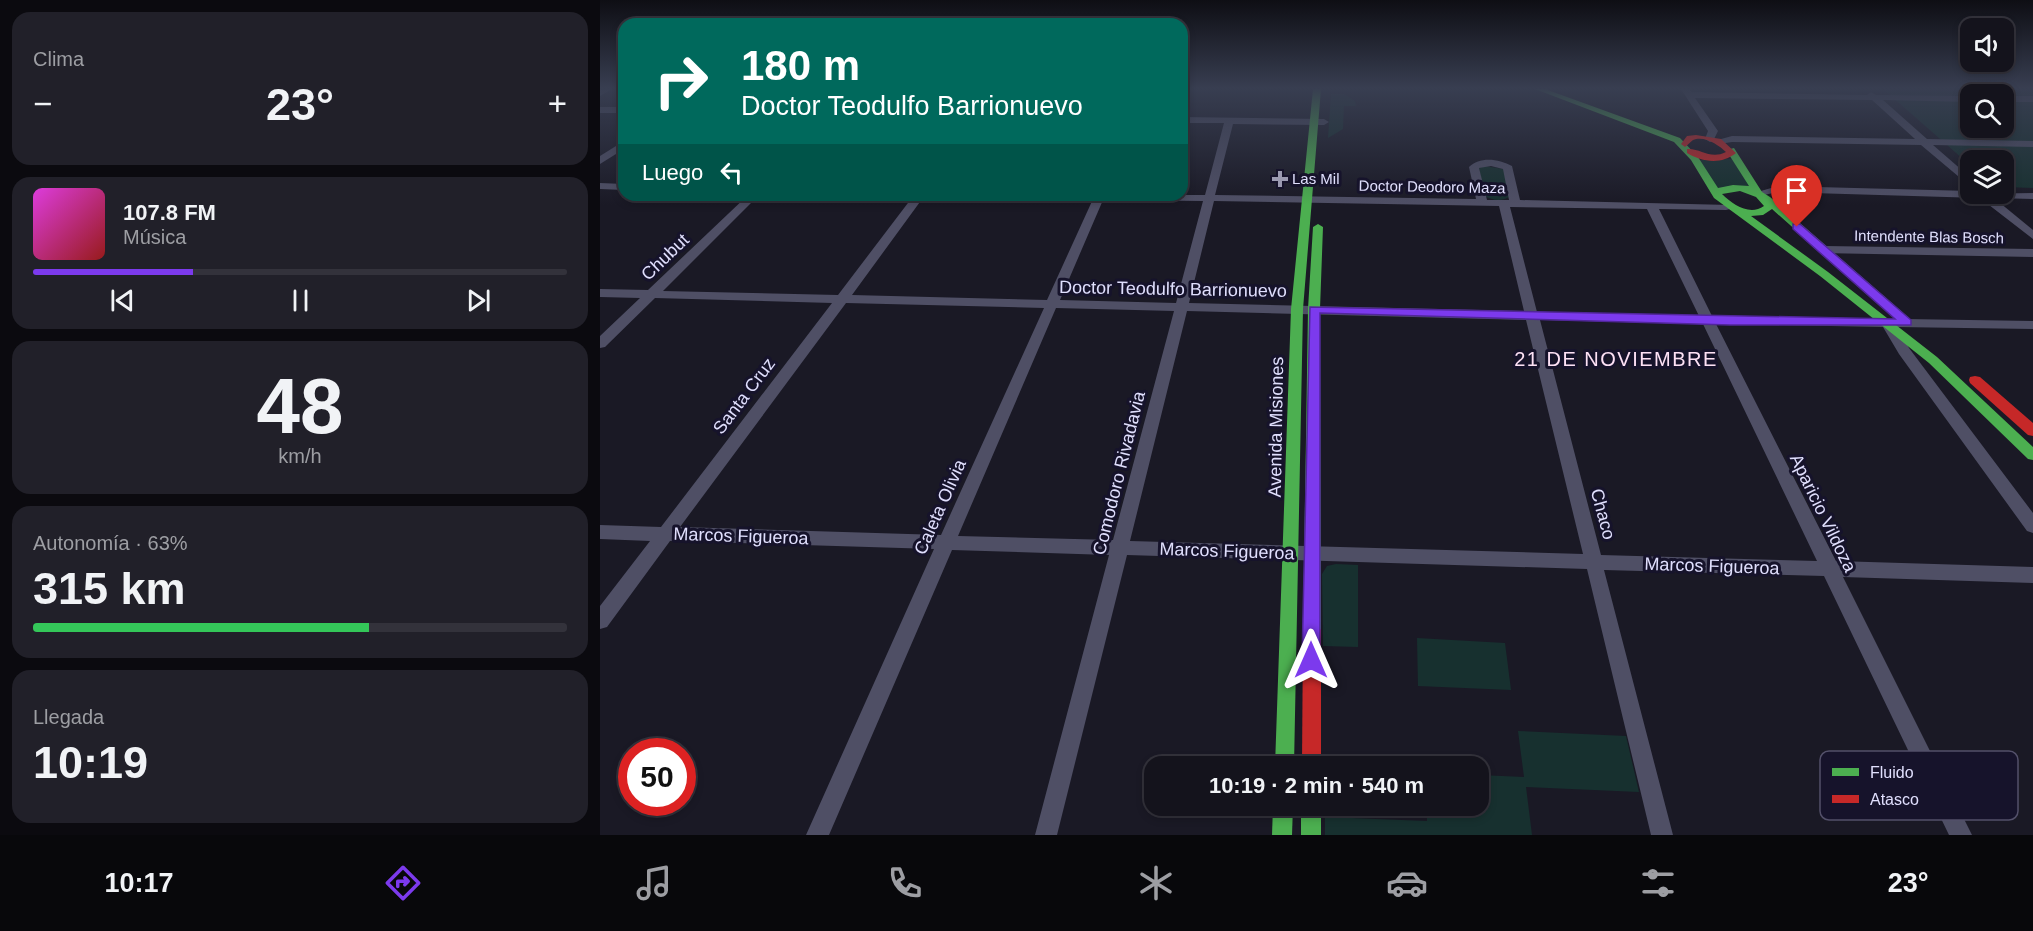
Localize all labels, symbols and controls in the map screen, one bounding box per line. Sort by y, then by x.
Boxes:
map controls [1960,18,2014,204]
button: sound [1960,18,2014,72]
icon: right [642,42,720,120]
text: 180 m [741,42,860,89]
text: Clima [33,48,84,70]
text: 23° [266,79,334,130]
button: search [1960,84,2014,138]
text: − [33,85,52,122]
text: + [548,85,567,122]
text: Doctor Teodulfo Barrionuevo [741,91,1083,121]
button: layers [1960,150,2014,204]
icon: left [715,156,748,189]
text: Luego [642,160,703,185]
pin [1771,165,1822,227]
place label: Las Mil [1292,170,1340,187]
marker: Las Mil [1273,172,1287,186]
icon: arrive [1780,174,1813,207]
street label: Doctor Deodoro Maza [1359,177,1506,196]
text: 107.8 FM [123,200,216,225]
text: Música [123,226,186,248]
street label: Intendente Blas Bosch [1854,227,2004,246]
street label: Chubut [637,230,693,284]
street label: Doctor Teodulfo Barrionuevo [1059,277,1287,301]
icon: previous [106,284,139,317]
icon: pause [284,284,317,317]
icon: next [462,284,495,317]
district label: 21 DE NOVIEMBRE [1514,348,1718,370]
street label: Santa Cruz [709,354,779,438]
street label: Avenida Misiones [1265,356,1287,498]
text: 48 [257,362,343,450]
street label: Comodoro Rivadavia [1089,388,1149,557]
text: km/h [278,445,322,467]
street label: Aparicio Vildoza [1786,451,1861,576]
street label: Caleta Olivia [910,455,970,558]
street label: Chaco [1587,486,1619,542]
street label: Marcos Figueroa [673,524,810,548]
text: Autonomía · 63% [33,532,188,554]
street label: Marcos Figueroa [1159,539,1296,563]
street label: Marcos Figueroa [1644,554,1781,578]
text: 315 km [33,563,186,614]
position arrow [1279,628,1343,692]
text: Llegada [33,706,104,728]
text: 10:19 [33,737,148,788]
speed limit sign: 50 [618,738,696,816]
legend [1820,751,2018,820]
text: Fluido [1870,764,1914,781]
text: 10:19 · 2 min · 540 m [1209,773,1424,798]
text: Atasco [1870,791,1919,808]
icon: directions [382,862,424,904]
icon: music [633,862,675,904]
icon: phone [884,862,926,904]
icon: climate [1135,862,1177,904]
icon: car [1386,862,1428,904]
icon: filters [1637,862,1679,904]
text: 10:17 [104,868,174,898]
text: 23° [1888,868,1928,898]

